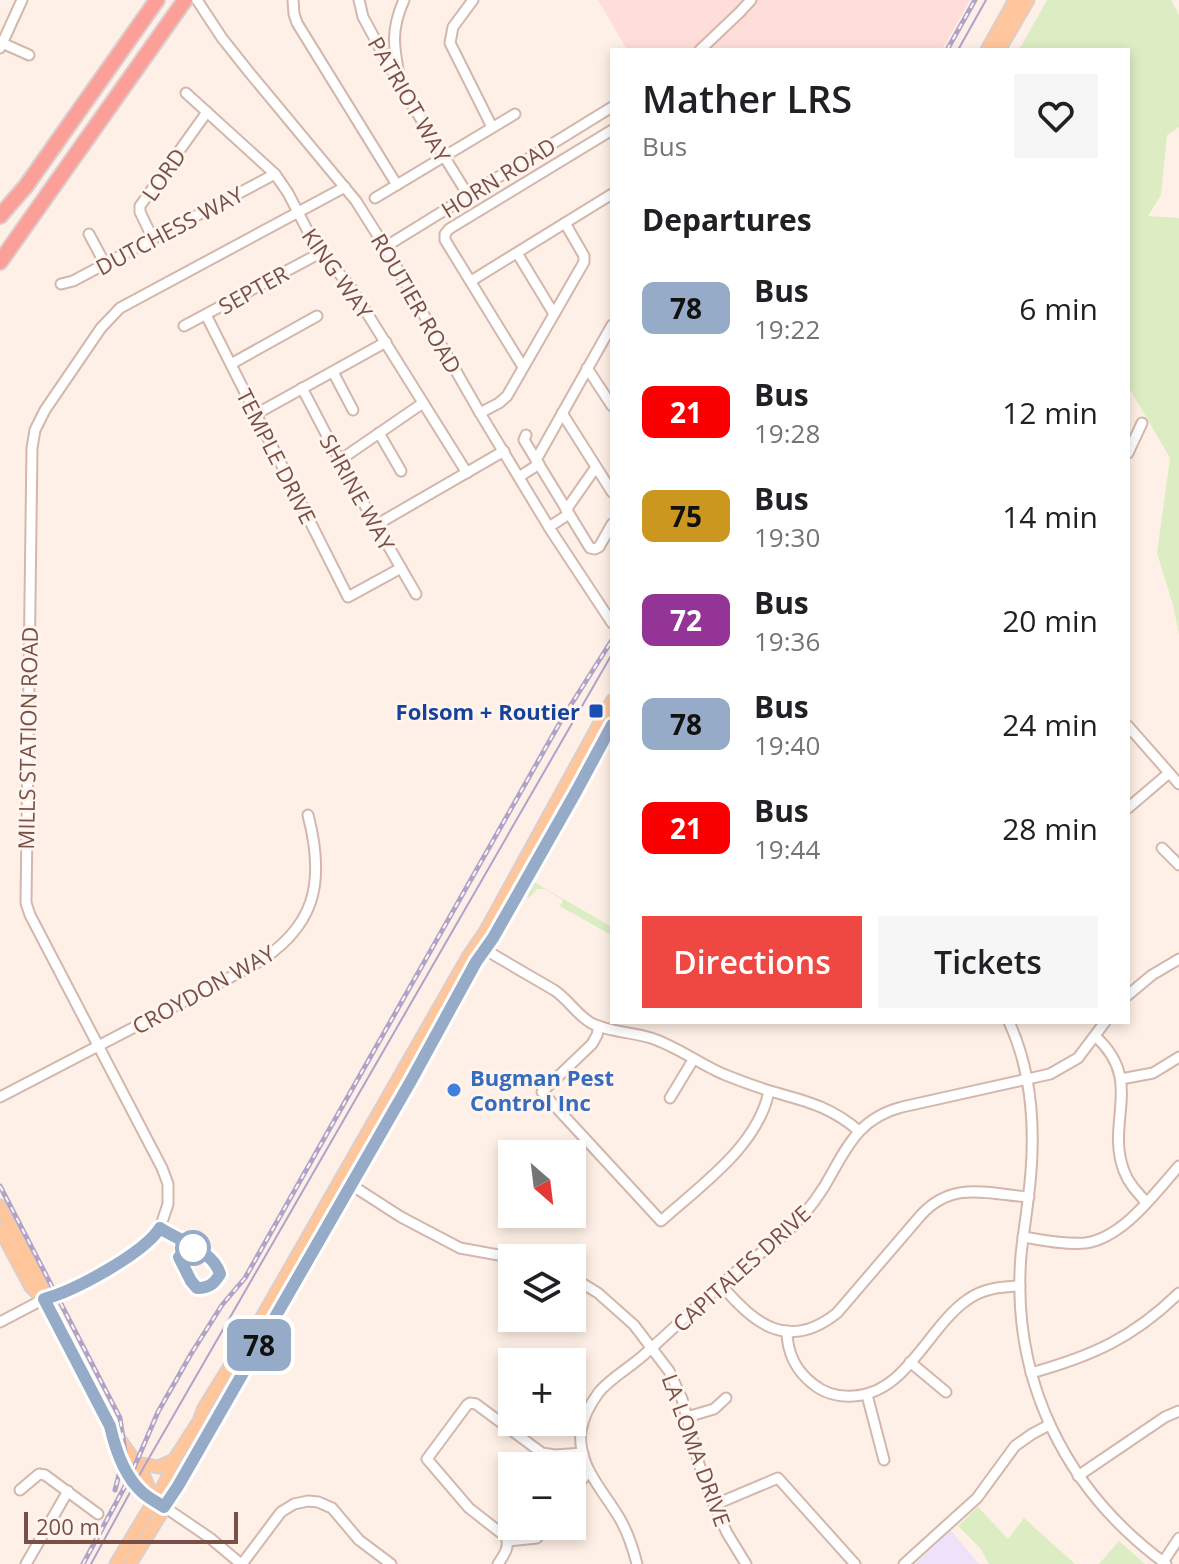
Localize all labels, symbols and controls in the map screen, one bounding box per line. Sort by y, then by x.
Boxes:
street label: PATRIOT WAY [362,31,458,168]
text: Mather LRS [642,72,852,124]
button: heart [1014,74,1098,158]
text: Bus [642,128,687,164]
street label: HORN ROAD [435,130,561,224]
street label: LORD [134,142,192,206]
street label: DUTCHESS WAY [90,178,249,281]
text: Departures [642,199,812,240]
street label: KING WAY [296,222,381,325]
street label: ROUTIER ROAD [365,227,469,379]
street label: SEPTER [213,257,294,320]
text: Bus [754,270,809,311]
text: 6 min [1019,288,1098,329]
text: 78 [670,289,702,327]
text: 19:22 [754,311,820,347]
text: Bus [754,374,809,415]
street label: TEMPLE DRIVE [230,383,324,529]
text: 12 min [1002,392,1098,433]
text: 21 [670,393,702,431]
text: 19:28 [754,415,820,451]
street label: SHRINE WAY [314,428,403,556]
text: Bus [754,478,809,519]
text: 14 min [1002,496,1098,537]
text: 75 [670,497,702,535]
text: 19:30 [754,519,820,555]
text: Bus [754,582,809,623]
text: 20 min [1002,600,1098,641]
text: 72 [670,601,702,639]
text: 19:36 [754,623,820,659]
street label: MILLS STATION ROAD [10,626,44,850]
text: Bus [754,686,809,727]
place label: Folsom + Routier [396,696,580,726]
marker: Folsom + Routier [587,702,605,720]
text: 24 min [1002,704,1098,745]
text: 78 [670,705,702,743]
text: 19:40 [754,727,820,763]
text: Bus [754,790,809,831]
text: 28 min [1002,808,1098,849]
text: 21 [670,809,702,847]
text: 19:44 [754,831,820,867]
button: Directions [642,916,862,1008]
button: Tickets [878,916,1098,1008]
street label: CROYDON WAY [126,937,280,1041]
place label: Bugman Pest Control Inc [470,1062,614,1117]
marker: Bugman Pest Control Inc [445,1081,463,1099]
north arrow [498,1140,586,1228]
map controls [498,1140,586,1540]
street label: CAPITALES DRIVE [666,1198,816,1338]
unlabelled marker [176,1231,210,1265]
button: layers [498,1244,586,1332]
line badge: 78 [223,1319,295,1371]
text: 78 [243,1326,275,1364]
button: + [498,1348,586,1436]
street label: LA LOMA DRIVE [656,1370,738,1530]
button: − [498,1452,586,1540]
scale bar [24,1508,238,1544]
text: 200 m [36,1511,100,1541]

